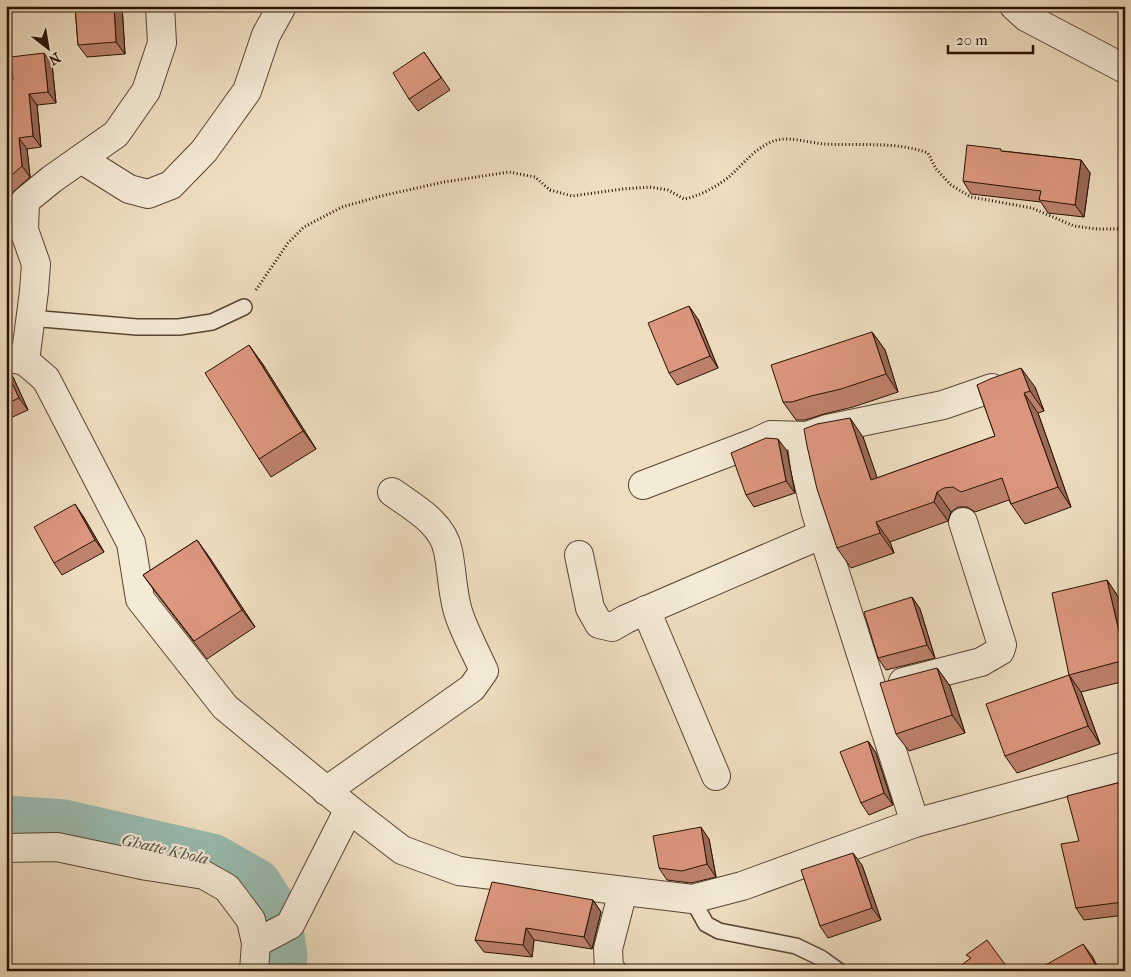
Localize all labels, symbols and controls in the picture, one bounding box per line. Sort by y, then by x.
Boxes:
north arrow [22,22,72,72]
scale bar [948,22,1034,54]
text: 20 m [956,31,988,49]
text: N [45,49,63,69]
water label: Ghatte Khola [120,830,210,868]

